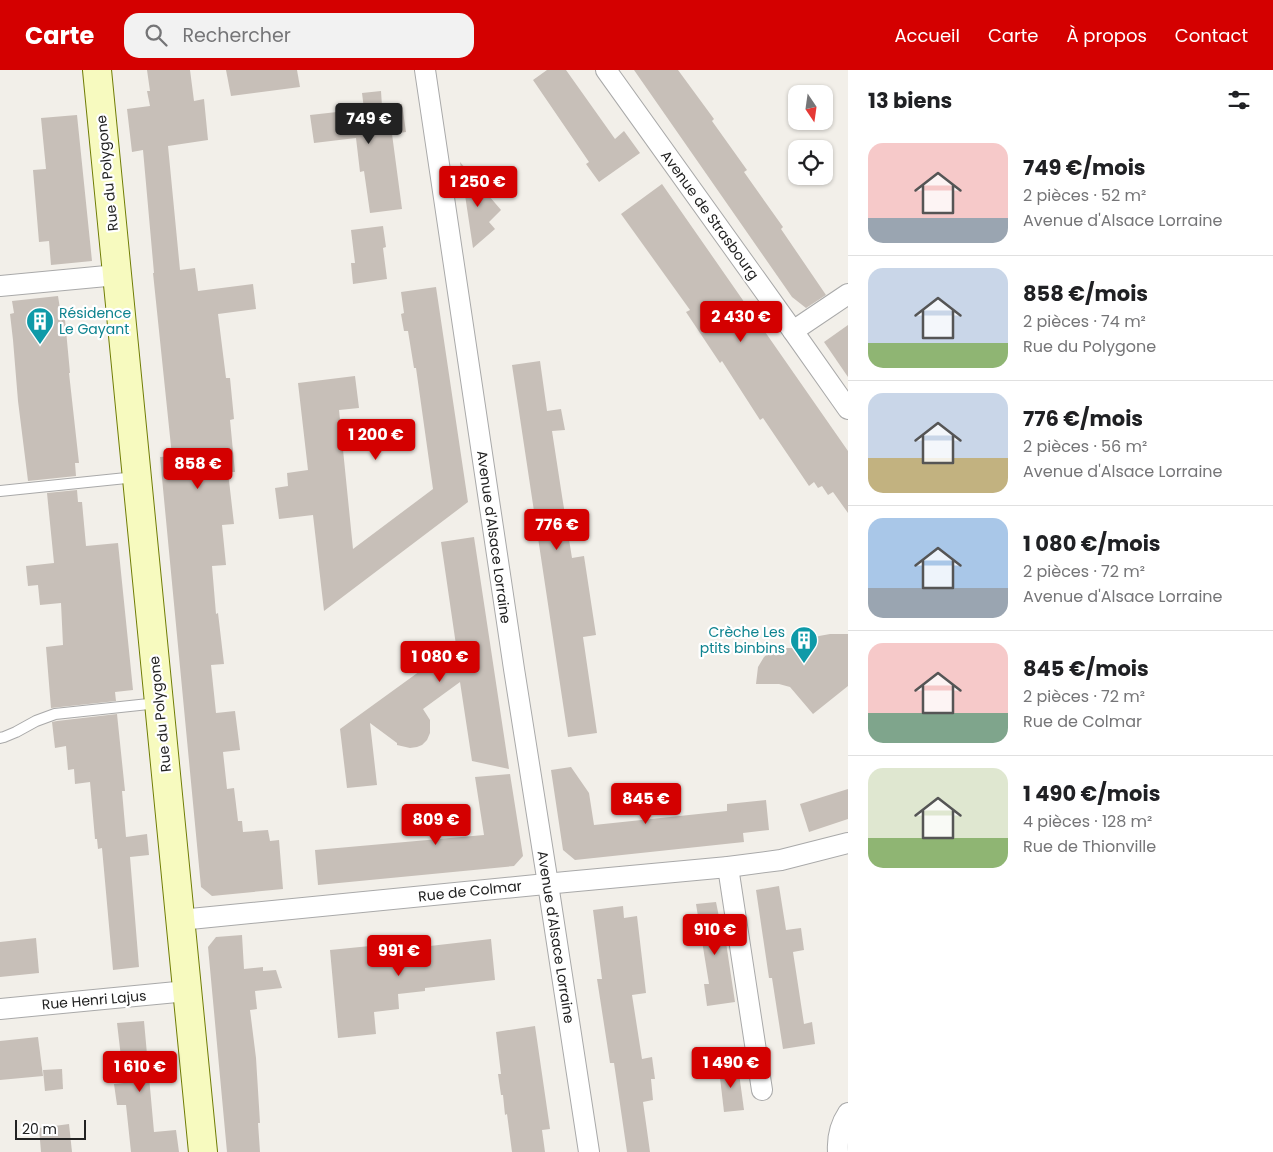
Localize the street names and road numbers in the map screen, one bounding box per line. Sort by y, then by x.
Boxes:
street label: Rue du Polygone [91,114,123,232]
street label: Avenue de Strasbourg [656,146,764,284]
street label: Avenue d'Alsace Lorraine [472,449,516,625]
street label: Rue du Polygone [144,655,176,773]
street label: Avenue d'Alsace Lorraine [532,849,580,1025]
street label: Rue de Colmar [417,876,523,906]
street label: Rue Henri Lajus [41,985,147,1015]

